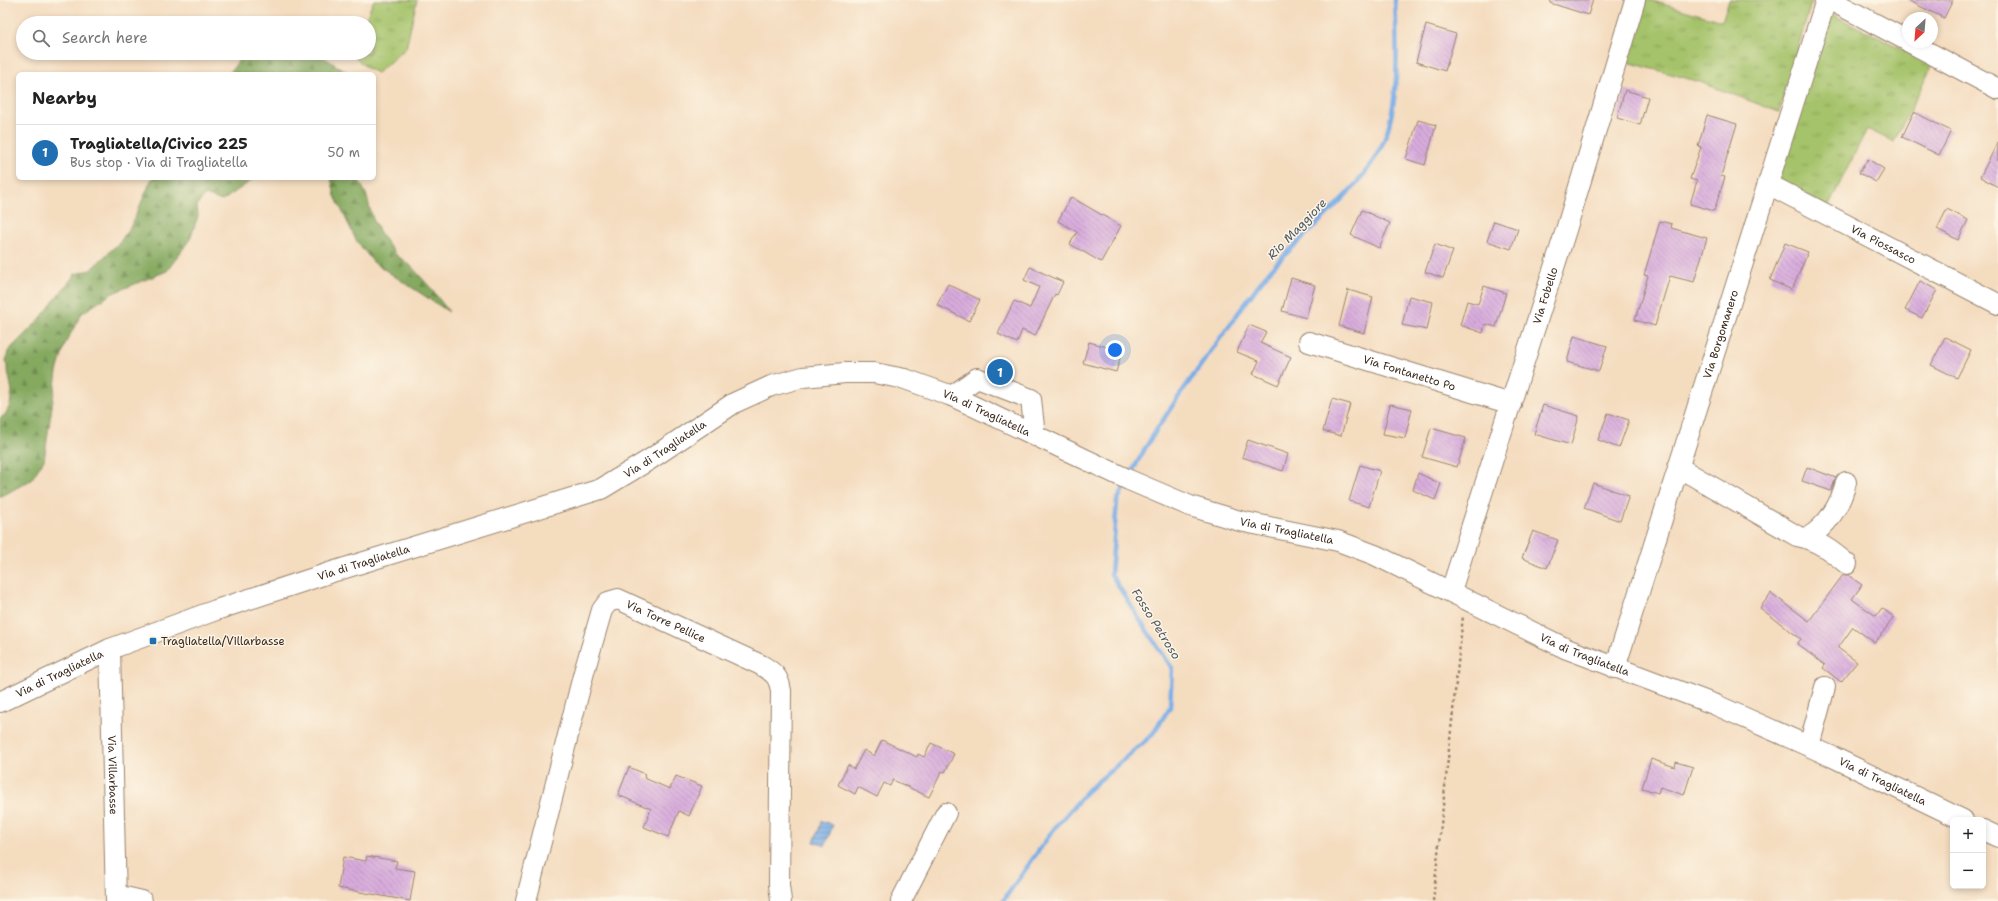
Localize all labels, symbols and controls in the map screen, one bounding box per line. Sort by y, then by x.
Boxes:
north arrow [1902,12,1938,48]
search box [16,16,376,60]
icon: search [30,27,52,49]
text: Search here [62,28,148,48]
text: Nearby [32,87,97,109]
text: Tragliatella/Civico 225 [70,134,248,154]
text: 1 [42,144,48,161]
text: 50 m [327,144,360,161]
text: Bus stop · Via di Tragliatella [70,154,248,171]
water label: Rio Maggiore [1264,195,1330,263]
street label: Via Piossasco [1848,221,1918,268]
street label: Via Fobello [1529,265,1562,326]
street label: Via Borgomanero [1700,288,1742,381]
your location [1105,340,1125,360]
street label: Via Fontanetto Po [1361,352,1458,395]
pin: 1 [987,357,1013,387]
street label: Via di Tragliatella [940,386,1033,440]
street label: Via di Tragliatella [621,417,709,482]
street label: Via di Tragliatella [1238,514,1335,548]
street label: Via di Tragliatella [316,541,412,584]
water label: Fosso Petroso [1128,585,1184,663]
street label: Via Torre Pellice [624,597,708,646]
street label: Via di Tragliatella [1537,630,1632,680]
place label: Tragliatella/Villarbasse [161,634,285,649]
marker: Tragliatella/Villarbasse [148,636,158,646]
street label: Via di Tragliatella [13,646,106,701]
street label: Via Villarbasse [104,735,121,815]
street label: Via di Tragliatella [1836,754,1929,809]
map controls [1950,817,1986,889]
button: + [1950,817,1986,853]
button: − [1950,853,1986,889]

